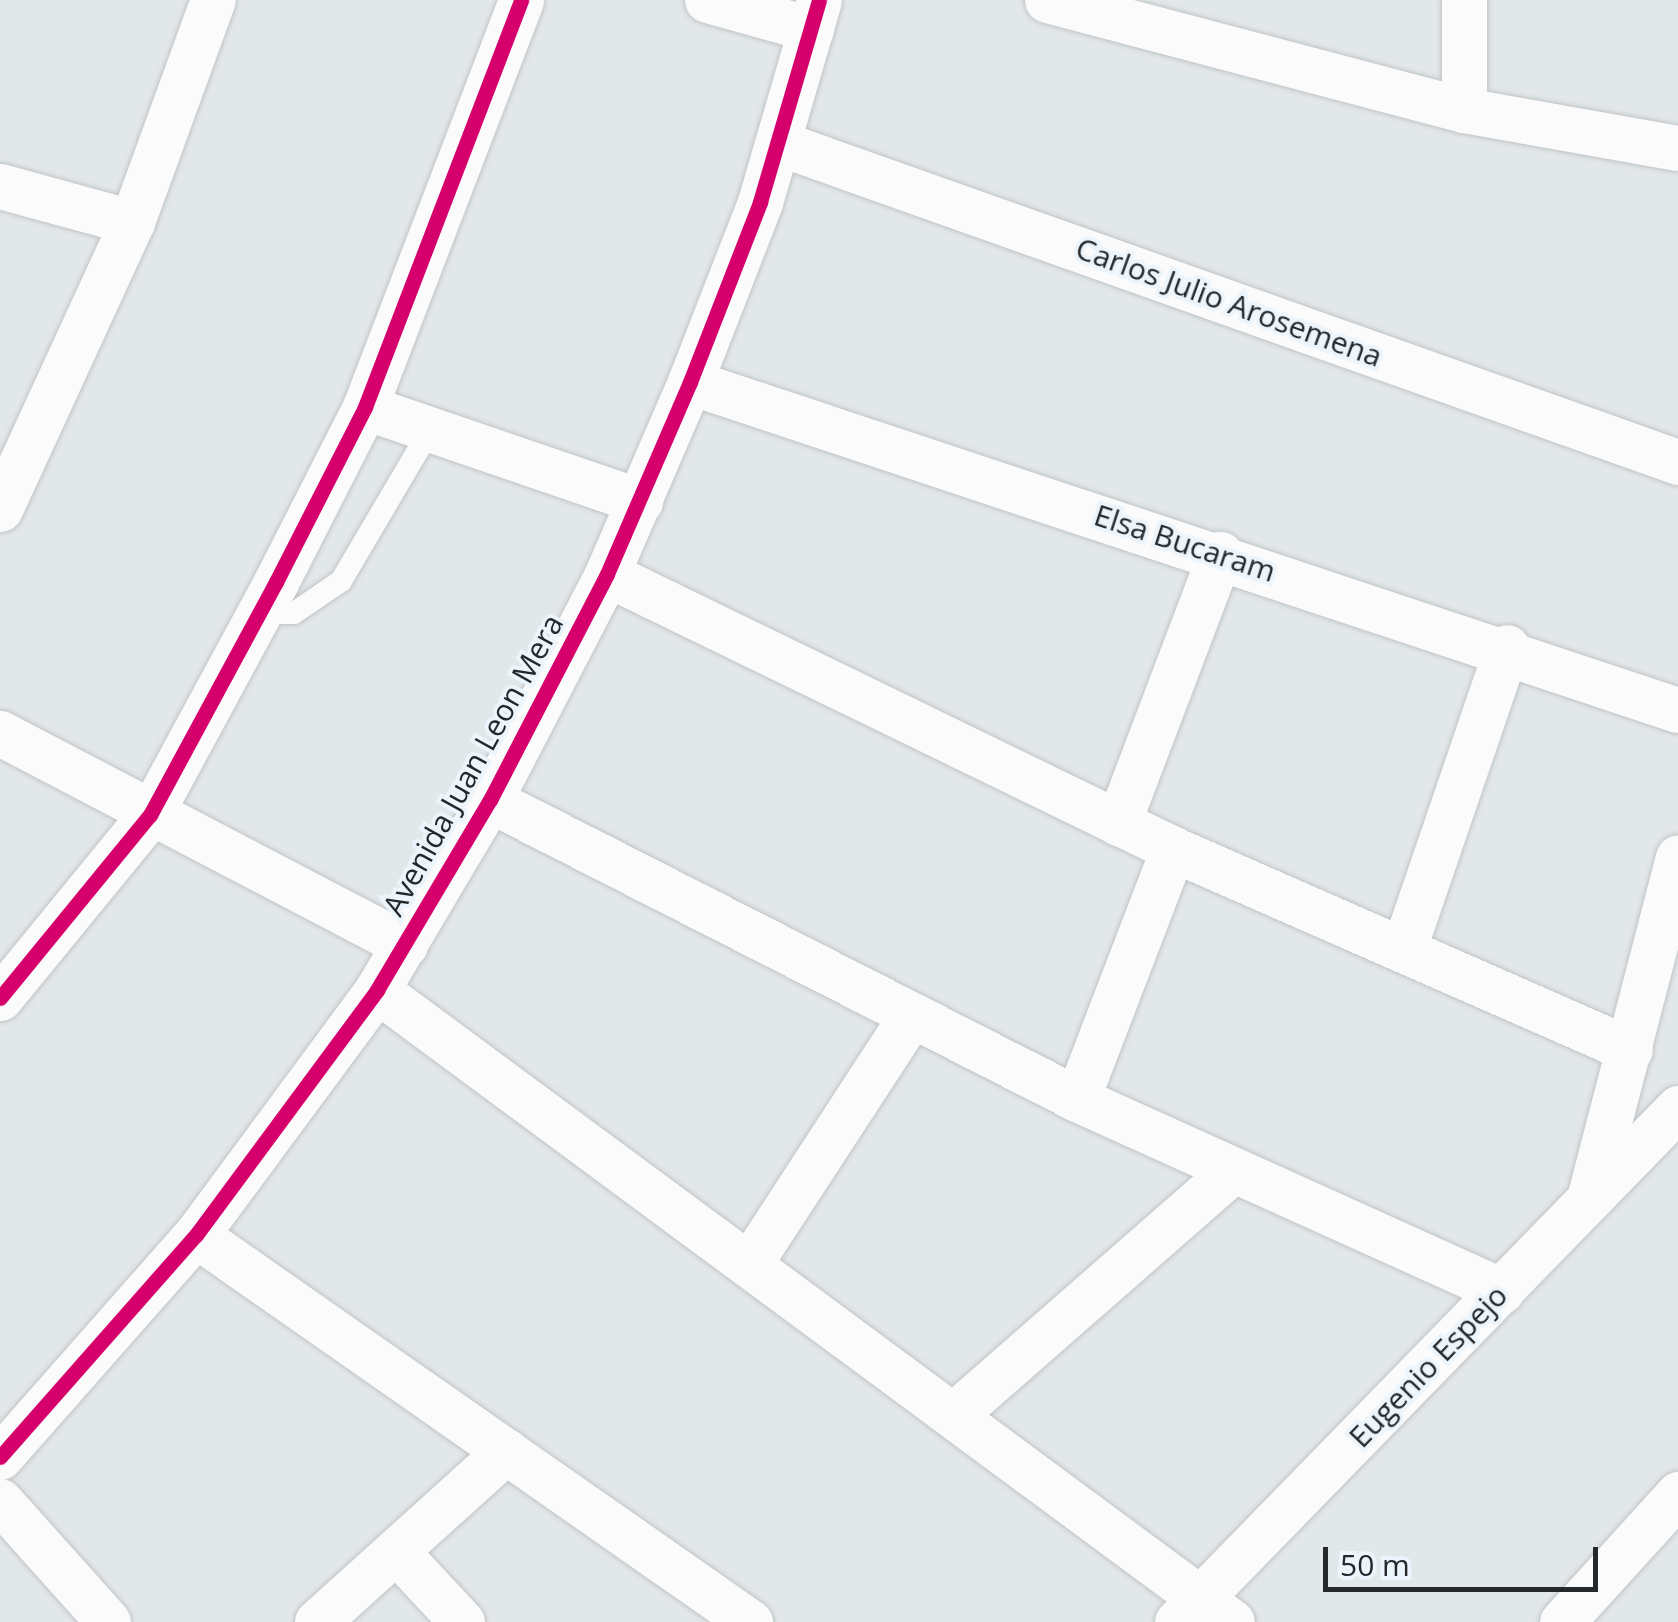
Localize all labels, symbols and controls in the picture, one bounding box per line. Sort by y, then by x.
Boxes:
street label: Carlos Julio Arosemena [1071,230,1387,374]
street label: Elsa Bucaram [1090,497,1280,589]
street label: Avenida Juan Leon Mera [375,608,571,922]
street label: Eugenio Espejo [1341,1277,1515,1455]
scale bar [1328,1527,1603,1589]
text: 50 m [1340,1544,1410,1585]

